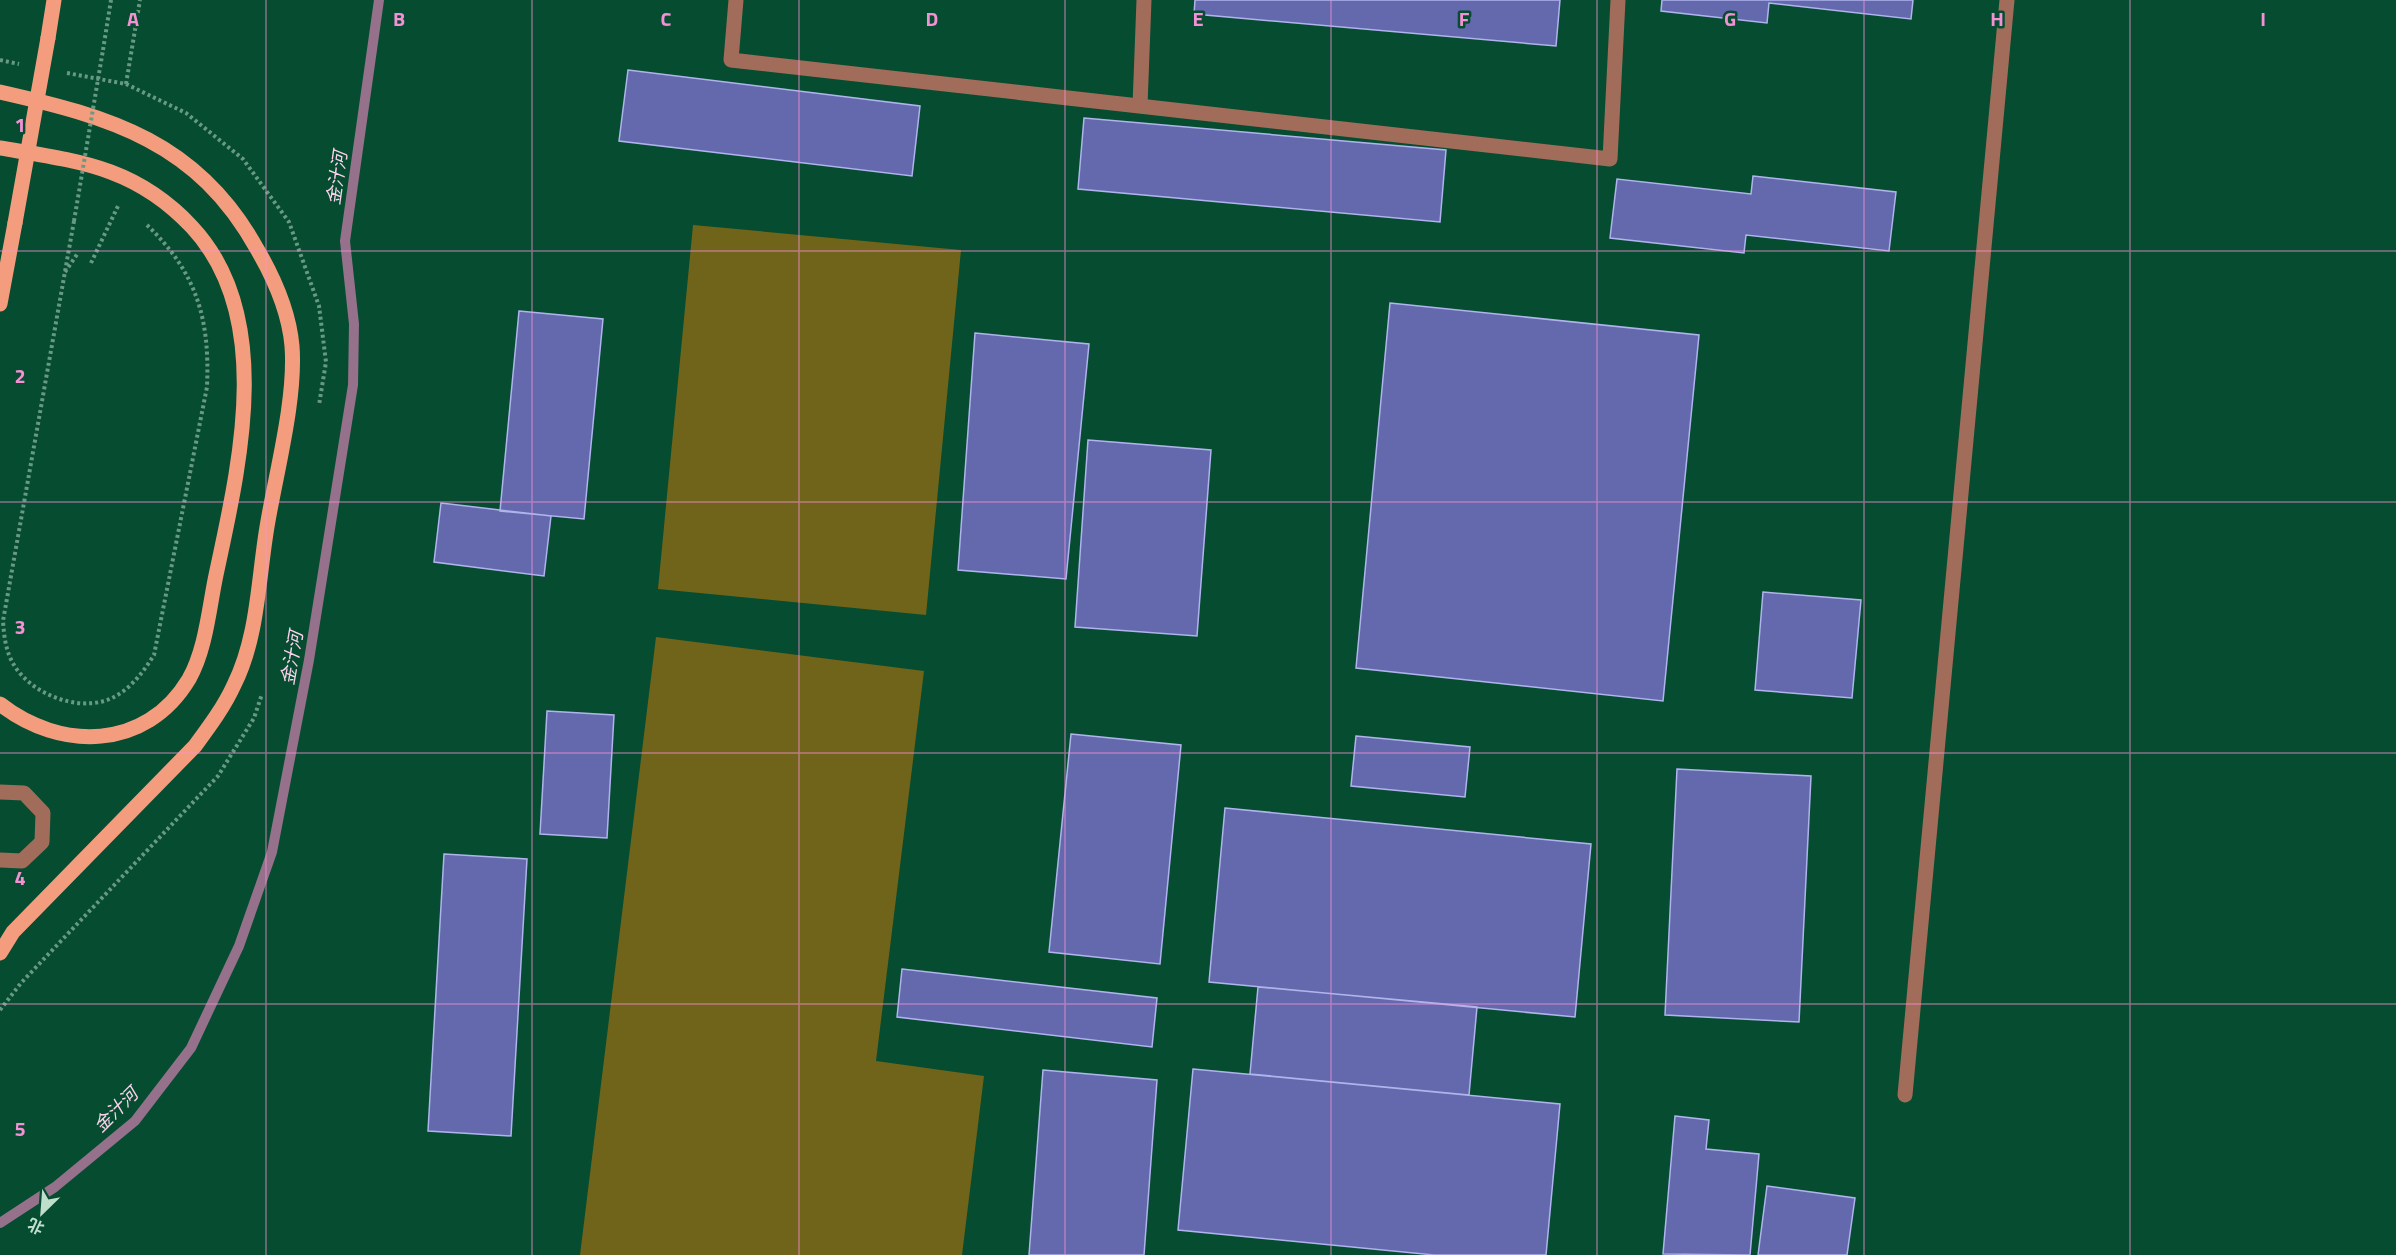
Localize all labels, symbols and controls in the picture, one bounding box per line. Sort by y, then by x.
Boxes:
text: A [127,3,139,34]
text: B [393,3,405,34]
text: C [661,3,672,34]
text: D [926,3,938,34]
text: E [1192,3,1204,34]
text: F [1459,3,1470,34]
text: G [1724,3,1736,34]
text: H [1990,3,2004,34]
text: I [2260,3,2266,34]
text: 1 [14,109,26,140]
water label: 金汁河 [319,146,354,207]
text: 2 [14,360,26,391]
text: 3 [14,611,26,642]
water label: 金汁河 [274,626,310,687]
text: 4 [14,862,26,893]
water label: 金汁河 [87,1079,146,1138]
text: 5 [14,1113,26,1144]
north arrow [12,1183,72,1243]
text: 北 [23,1212,48,1241]

